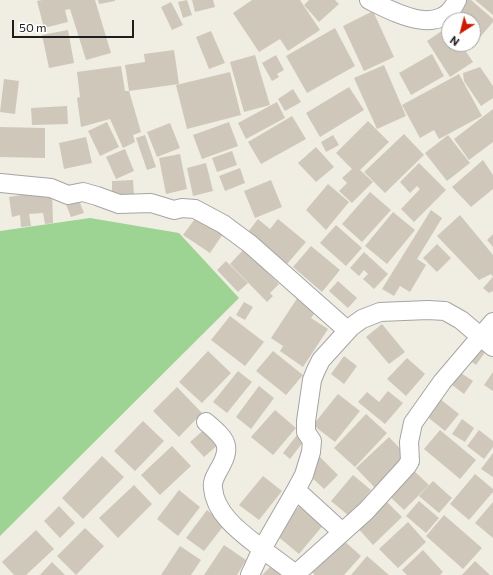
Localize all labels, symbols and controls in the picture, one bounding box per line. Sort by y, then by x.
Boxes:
scale bar [14,12,136,38]
north arrow [441,12,481,52]
text: 50 m [19,20,47,34]
text: N [447,34,461,49]

